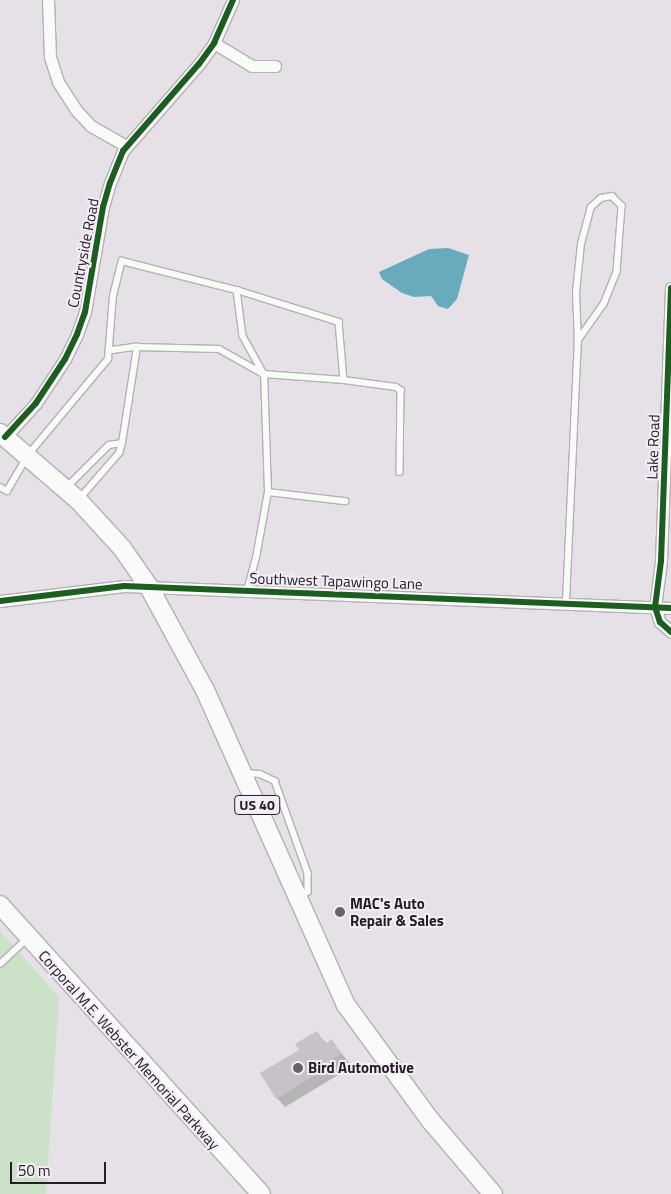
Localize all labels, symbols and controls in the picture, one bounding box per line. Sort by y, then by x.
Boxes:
street label: Countryside Road [64,197,102,309]
street label: Lake Road [643,414,663,480]
street label: Southwest Tapawingo Lane [249,569,423,593]
road number: US 40 [233,794,281,816]
place label: MAC's Auto Repair & Sales [350,894,444,929]
marker: MAC's Auto Repair & Sales [334,906,346,918]
street label: Corporal M.E. Webster Memorial Parkway [35,947,223,1153]
place label: Bird Automotive [308,1059,414,1077]
marker: Bird Automotive [292,1062,304,1074]
scale bar [12,1152,109,1184]
text: 50 m [18,1159,51,1182]

